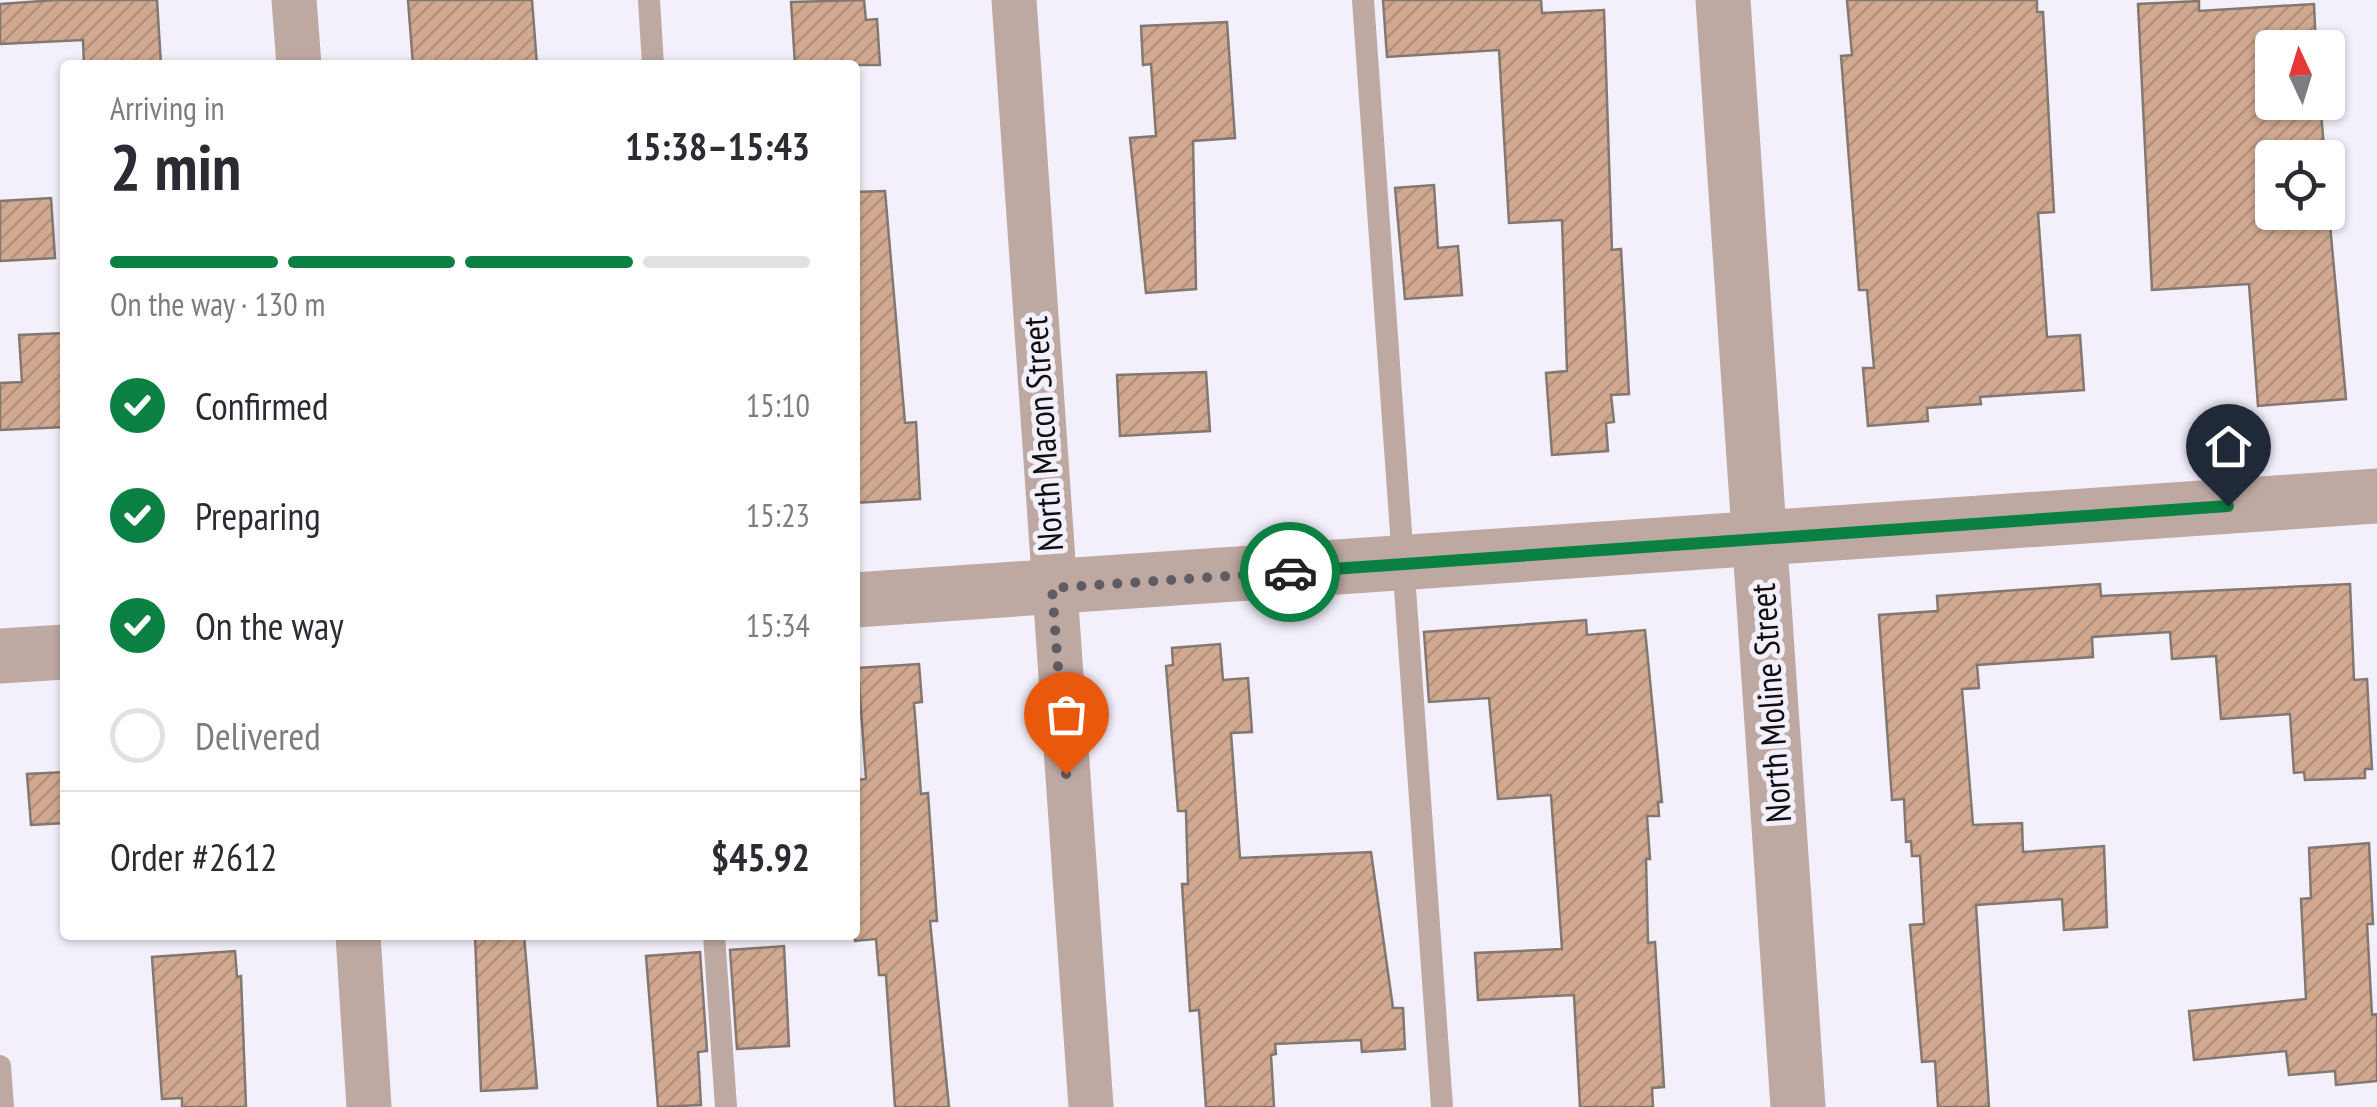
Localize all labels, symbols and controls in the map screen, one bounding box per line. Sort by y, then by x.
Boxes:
north arrow [2255,30,2345,120]
map controls [2255,30,2345,230]
text: Arriving in [110,87,225,129]
text: 15:38–15:43 [625,121,810,170]
text: 2 min [110,124,241,208]
button: locate [2255,140,2345,230]
text: On the way · 130 m [110,283,325,325]
street label: North Macon Street [1011,315,1073,553]
icon: check [110,378,165,433]
text: Confirmed [195,381,328,430]
text: 15:10 [746,384,810,426]
pin [2186,404,2271,507]
icon: home [2201,419,2256,474]
icon: check [110,488,165,543]
text: Preparing [195,491,321,540]
text: 15:23 [746,494,810,536]
courier [1240,522,1340,622]
icon: car [1263,545,1318,600]
street label: North Moline Street [1739,581,1801,824]
icon: check [110,598,165,653]
text: On the way [195,601,343,650]
text: 15:34 [746,604,810,646]
pin [1024,672,1109,775]
icon: bag [1039,687,1094,742]
text: Delivered [195,711,321,760]
text: Order #2612 [110,832,277,881]
text: $45.92 [711,832,810,881]

